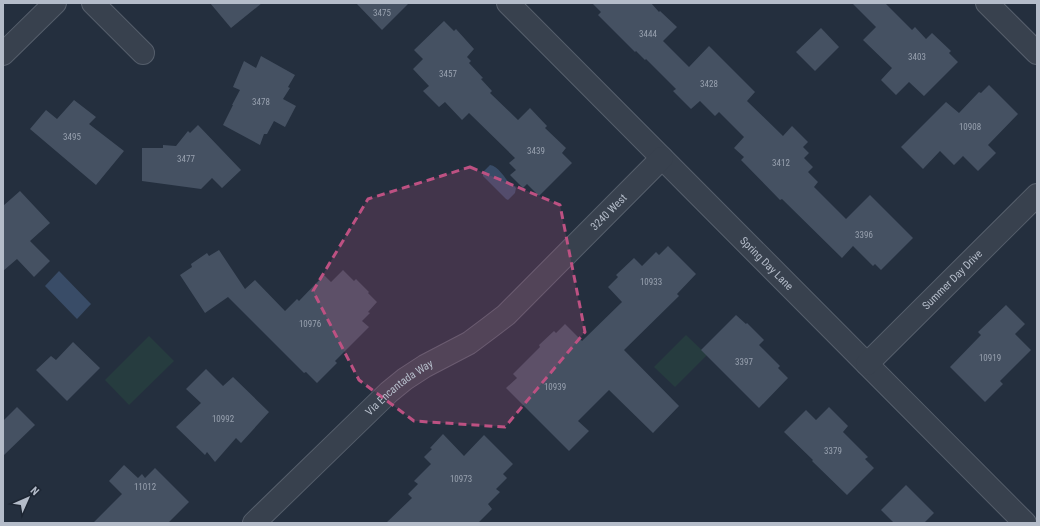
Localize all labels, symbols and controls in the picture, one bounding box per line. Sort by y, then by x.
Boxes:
house number: 3475 [373,8,391,18]
house number: 3444 [639,29,657,39]
house number: 3403 [908,52,926,62]
house number: 3457 [439,69,457,79]
house number: 3428 [700,79,718,89]
house number: 3478 [252,97,270,107]
house number: 10908 [959,122,981,132]
house number: 3495 [63,132,81,142]
house number: 3439 [527,146,545,156]
house number: 3477 [177,154,195,164]
house number: 3412 [772,158,790,168]
street label: 3240 West [588,191,629,233]
house number: 3396 [855,230,873,240]
street label: Spring Day Lane [737,234,796,293]
street label: Summer Day Drive [919,247,985,312]
house number: 10933 [640,277,662,287]
house number: 10976 [299,319,321,329]
house number: 10919 [979,353,1001,363]
street label: Via Encantada Way [363,356,435,418]
house number: 3397 [735,357,753,367]
house number: 10939 [544,382,566,392]
house number: 10992 [212,414,235,424]
house number: 3379 [824,446,842,456]
house number: 10973 [450,474,472,484]
north arrow [8,478,48,518]
house number: 11012 [134,482,157,492]
text: N [28,484,42,498]

